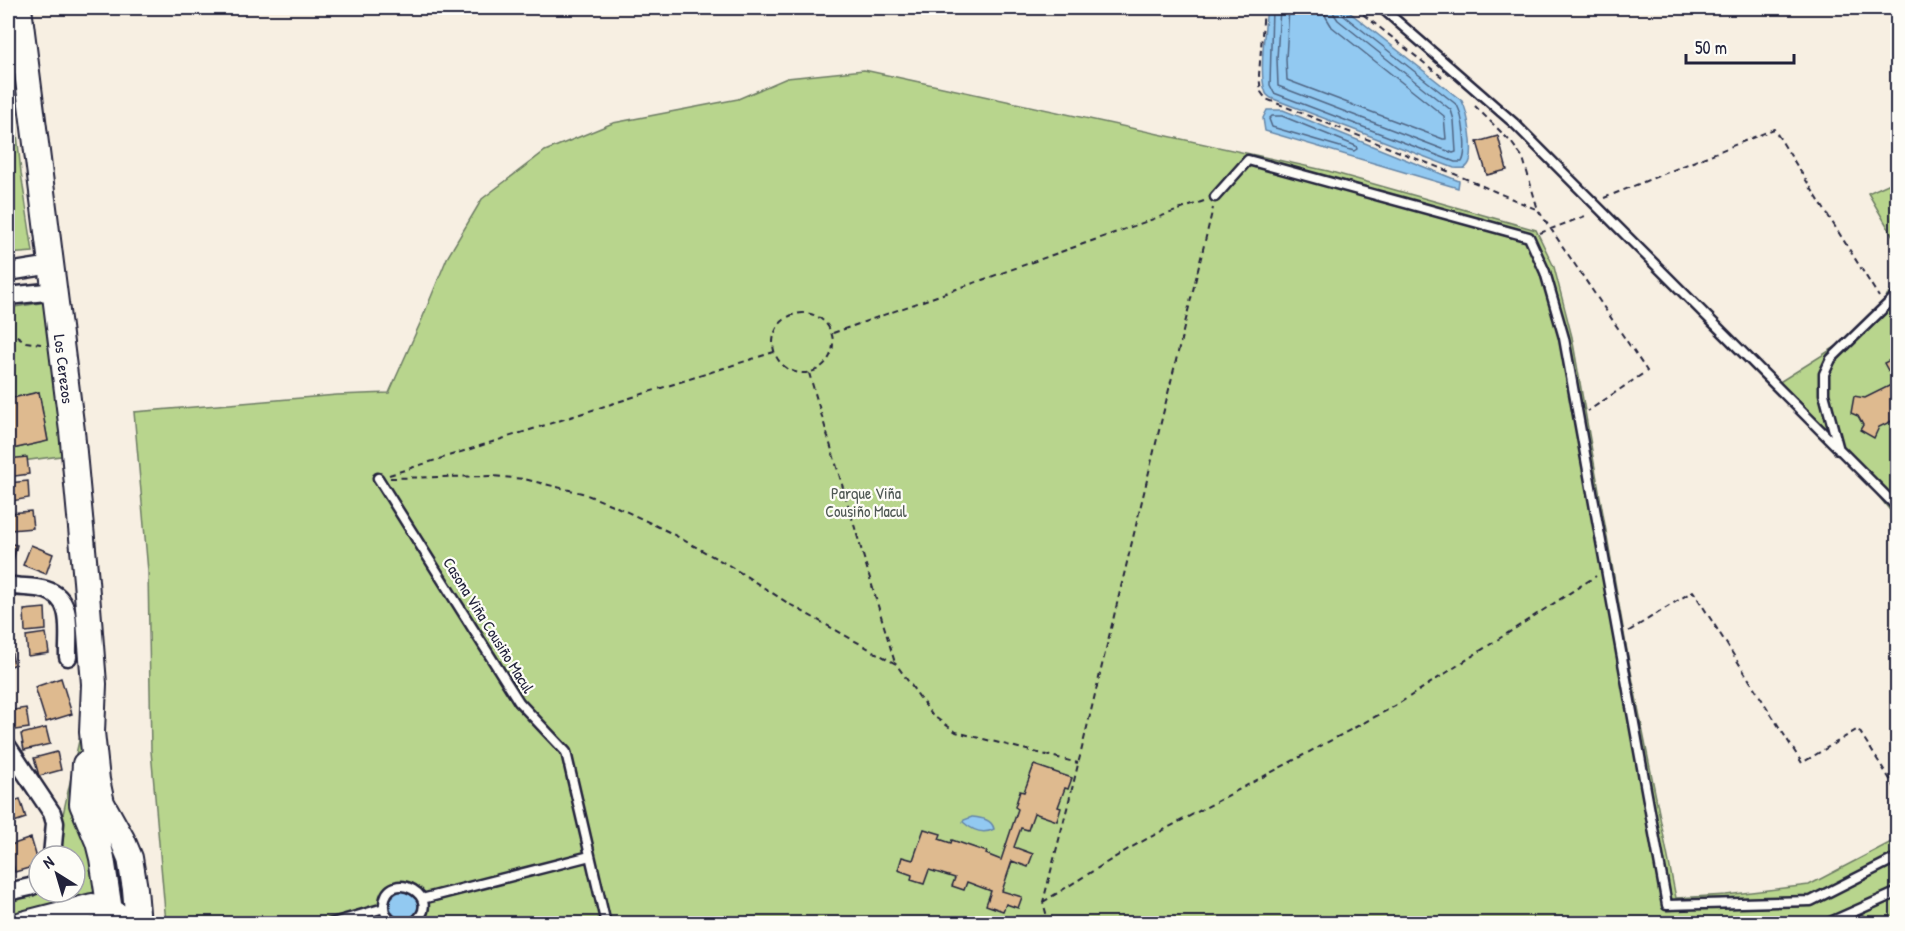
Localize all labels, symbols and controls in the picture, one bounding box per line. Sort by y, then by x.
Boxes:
scale bar [1686,27,1794,65]
text: 50 m [1695,35,1727,60]
street label: Los Cerezos [49,333,79,405]
park label: Parque Viña Cousiño Macul [825,482,907,522]
street label: Casona Viña Cousiño Macul [438,553,540,698]
north arrow [27,844,87,904]
text: N [38,850,58,873]

